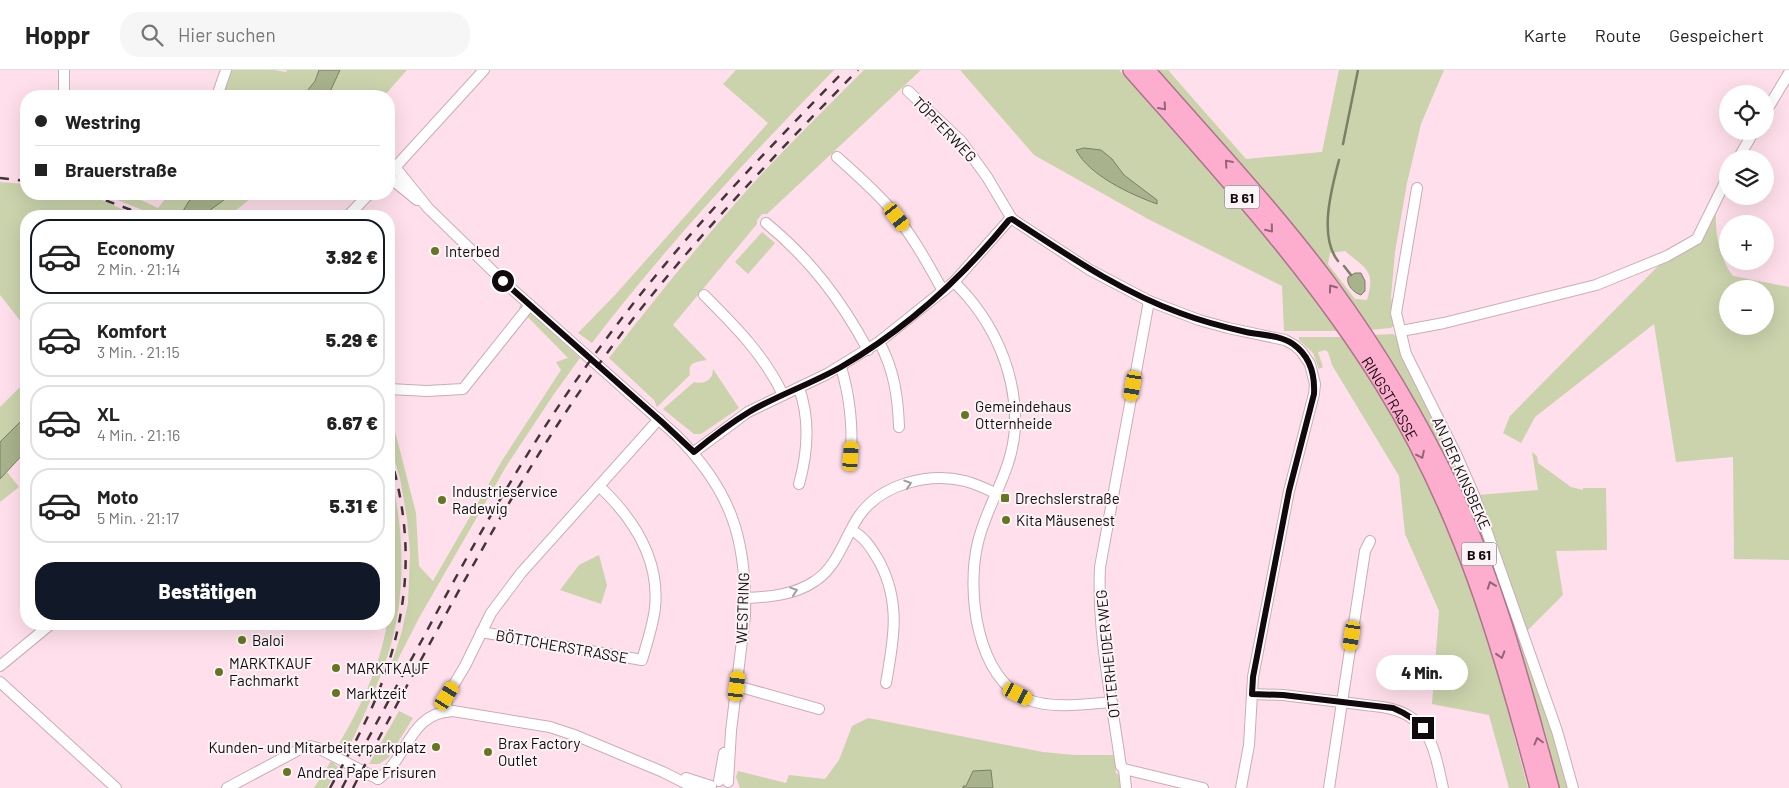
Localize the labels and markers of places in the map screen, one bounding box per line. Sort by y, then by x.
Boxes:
place label: Interbed [445,242,500,260]
marker: Interbed [429,245,441,257]
place label: Gemeindehaus Otternheide [975,397,1071,432]
marker: Gemeindehaus Otternheide [959,409,971,421]
place label: Industrieservice Radewig [452,482,558,517]
place label: Drechslerstraße [1015,489,1120,507]
marker: Drechslerstraße [999,492,1011,504]
marker: Industrieservice Radewig [436,494,448,506]
place label: Kita Mäusenest [1016,511,1115,529]
marker: Kita Mäusenest [1000,514,1012,526]
place label: Baloi [252,631,284,649]
marker: Baloi [236,634,248,646]
place label: MARKTKAUF Fachmarkt [229,654,313,689]
place label: MARKTKAUF [346,659,430,677]
marker: MARKTKAUF [330,662,342,674]
marker: MARKTKAUF Fachmarkt [213,666,225,678]
place label: Marktzeit [346,684,407,702]
marker: Marktzeit [330,687,342,699]
place label: Brax Factory Outlet [498,734,580,769]
place label: Kunden- und Mitarbeiterparkplatz [208,738,426,756]
marker: Kunden- und Mitarbeiterparkplatz [430,741,442,753]
marker: Brax Factory Outlet [482,746,494,758]
place label: Andrea Pape Frisuren [297,763,436,781]
marker: Andrea Pape Frisuren [281,766,293,778]

